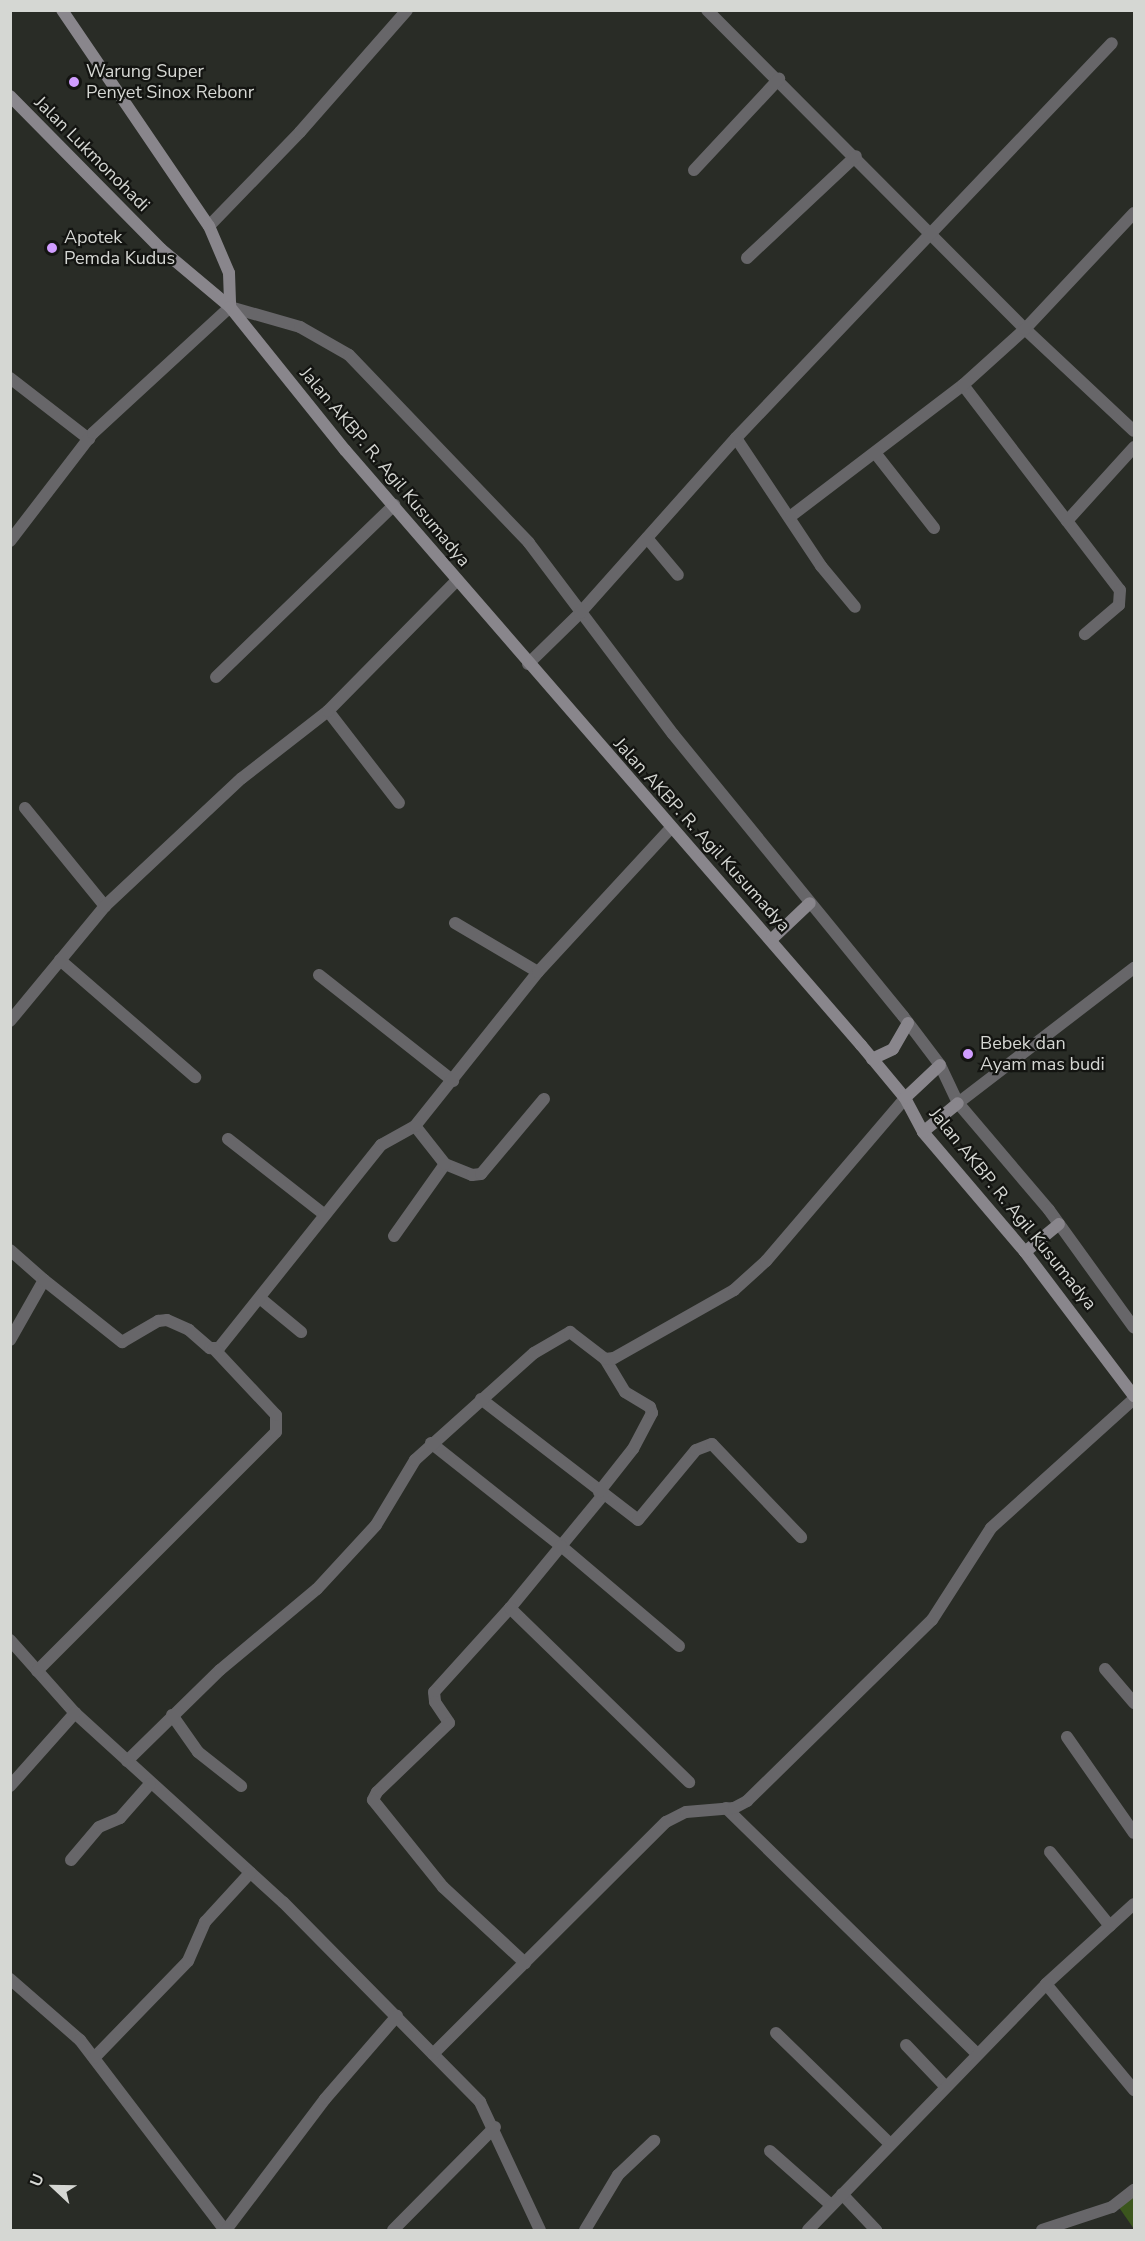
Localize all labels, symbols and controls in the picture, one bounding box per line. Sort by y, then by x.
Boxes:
place label: Warung Super Penyet Sinox Rebonr [86,61,254,104]
marker: Warung Super Penyet Sinox Rebonr [67,75,81,89]
street label: Jalan Lukmonohadi [30,92,154,216]
place label: Apotek Pemda Kudus [64,227,175,270]
marker: Apotek Pemda Kudus [45,241,59,255]
street label: Jalan AKBP. R. Agil Kusumadya [295,363,475,571]
street label: Jalan AKBP. R. Agil Kusumadya [609,734,795,936]
place label: Bebek dan Ayam mas budi [980,1033,1105,1076]
marker: Bebek dan Ayam mas budi [961,1047,975,1061]
street label: Jalan AKBP. R. Agil Kusumadya [925,1104,1101,1314]
north arrow [24,2157,84,2217]
text: U [25,2171,50,2190]

